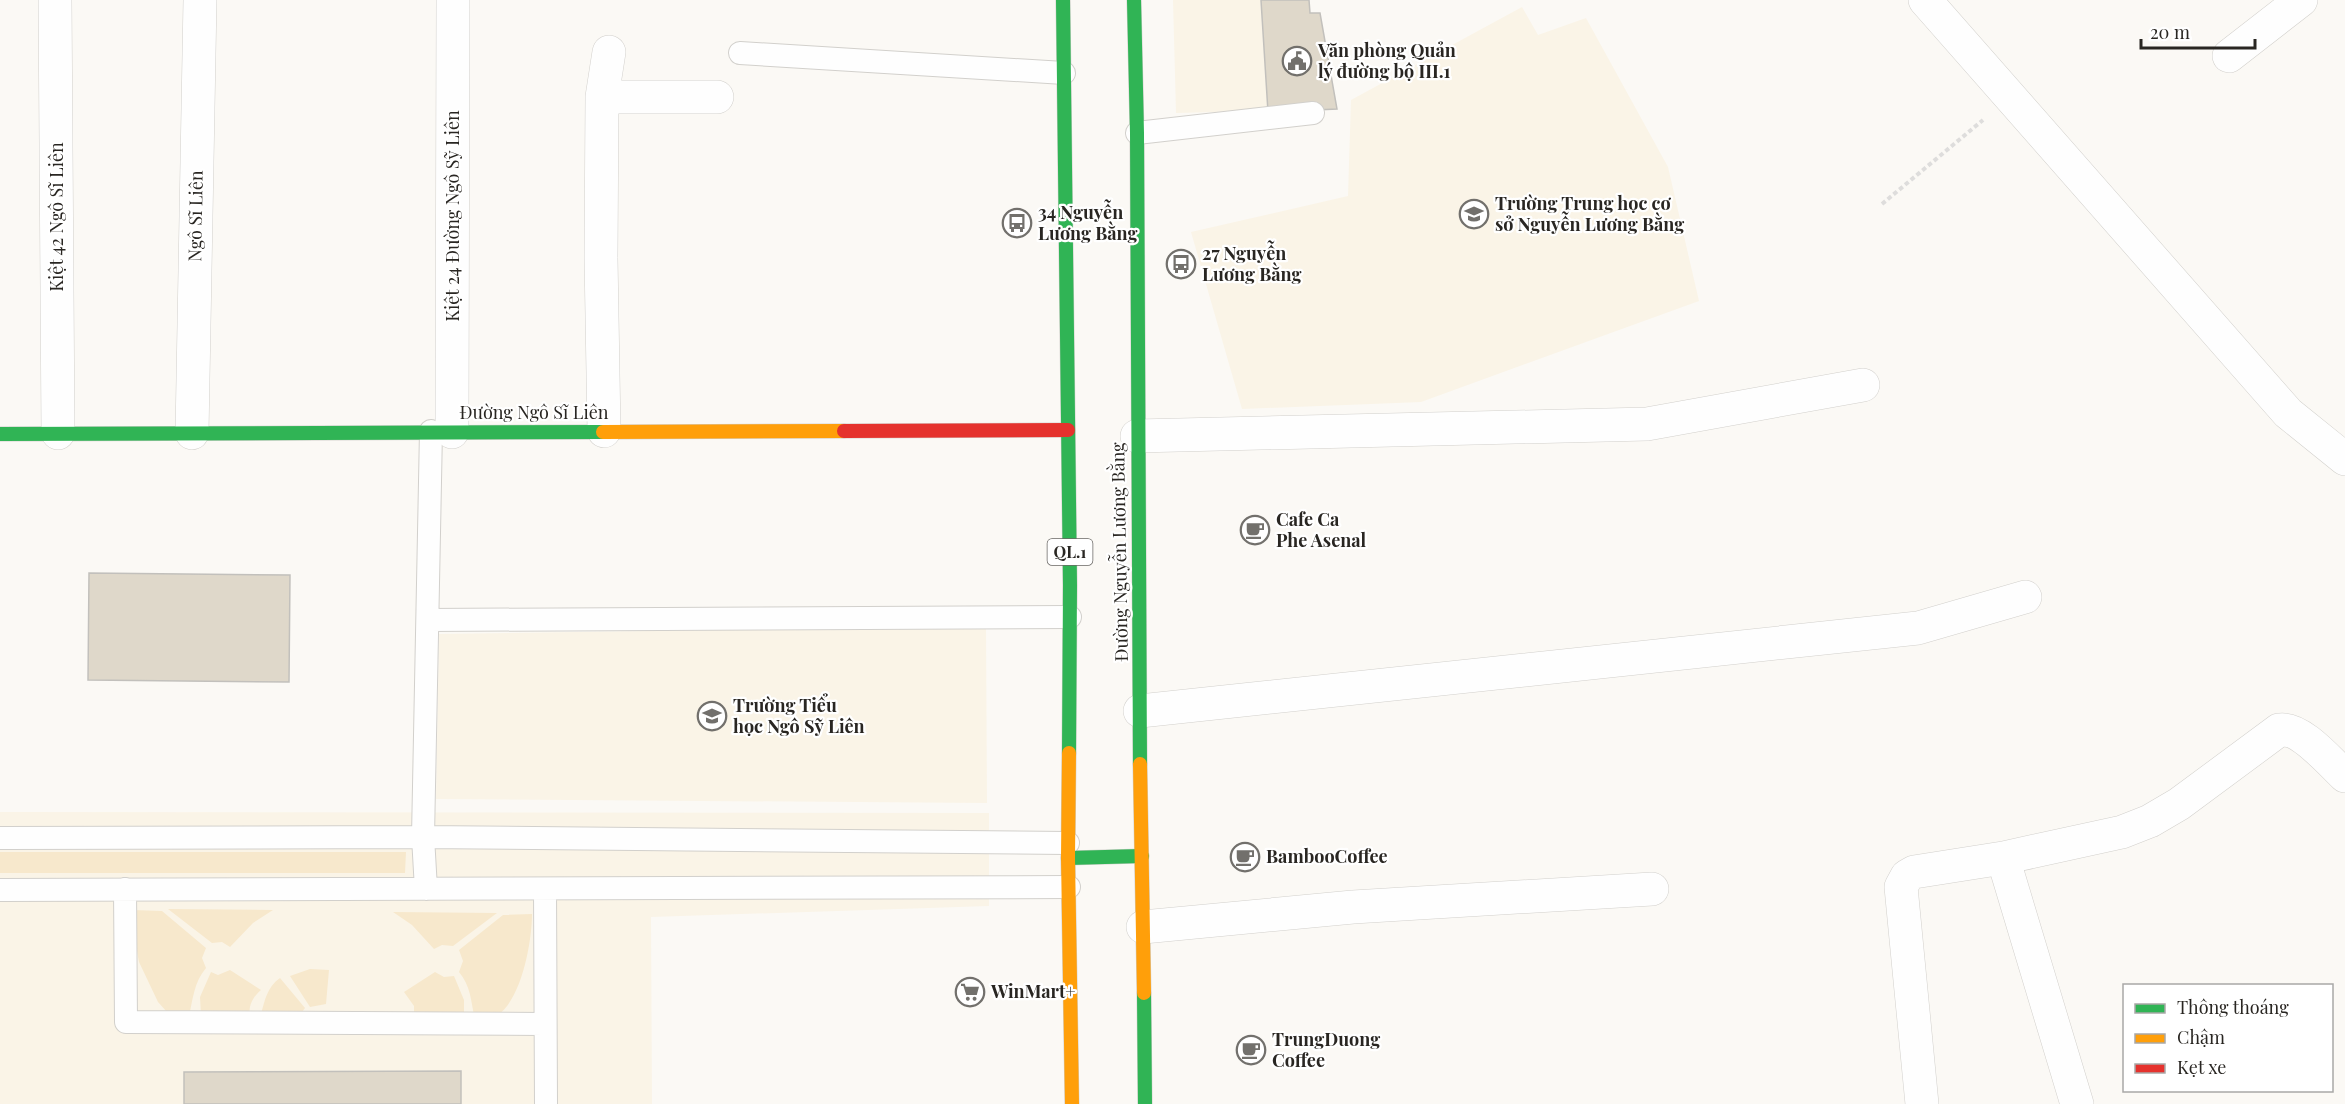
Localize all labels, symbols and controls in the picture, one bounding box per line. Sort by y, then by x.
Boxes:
scale bar [2141,12,2255,50]
text: 20 m [2150,20,2190,44]
place label: Văn phòng Quản lý đường bộ III.1 [1317,38,1456,83]
public building icon: Văn phòng Quản lý đường bộ III.1 [1281,45,1313,77]
street label: Kiệt 24 Đường Ngô Sỹ Liên [440,110,464,322]
street label: Kiệt 42 Ngô Sĩ Liên [44,142,68,292]
street label: Ngô Sĩ Liên [182,170,208,262]
place label: Trường Trung học cơ sở Nguyễn Lương Bằng [1495,191,1684,236]
school or university icon: Trường Trung học cơ sở Nguyễn Lương Bằng [1458,198,1490,230]
place label: 34 Nguyễn Lương Bằng [1038,199,1137,245]
bus stop icon: 34 Nguyễn Lương Bằng [1001,207,1033,239]
place label: 27 Nguyễn Lương Bằng [1202,240,1301,286]
bus stop icon: 27 Nguyễn Lương Bằng [1165,248,1197,280]
street label: Đường Ngô Sĩ Liên [459,400,609,424]
street label: Đường Nguyễn Lương Bằng [1104,442,1133,662]
place label: Cafe Ca Phe Asenal [1276,507,1367,552]
cafe icon: Cafe Ca Phe Asenal [1239,514,1271,546]
road number: QL.1 [1048,539,1092,565]
place label: Trường Tiểu học Ngô Sỹ Liên [733,693,865,738]
school or university icon: Trường Tiểu học Ngô Sỹ Liên [696,700,728,732]
cafe icon: BambooCoffee [1229,841,1261,873]
place label: BambooCoffee [1266,844,1388,868]
supermarket icon: WinMart+ [954,976,986,1008]
place label: WinMart+ [990,979,1076,1003]
legend [2123,984,2333,1092]
text: Thông thoáng [2177,995,2289,1019]
text: Chậm [2177,1025,2225,1049]
place label: TrungDuong Coffee [1272,1027,1380,1072]
cafe icon: TrungDuong Coffee [1235,1034,1267,1066]
text: Kẹt xe [2177,1055,2226,1079]

